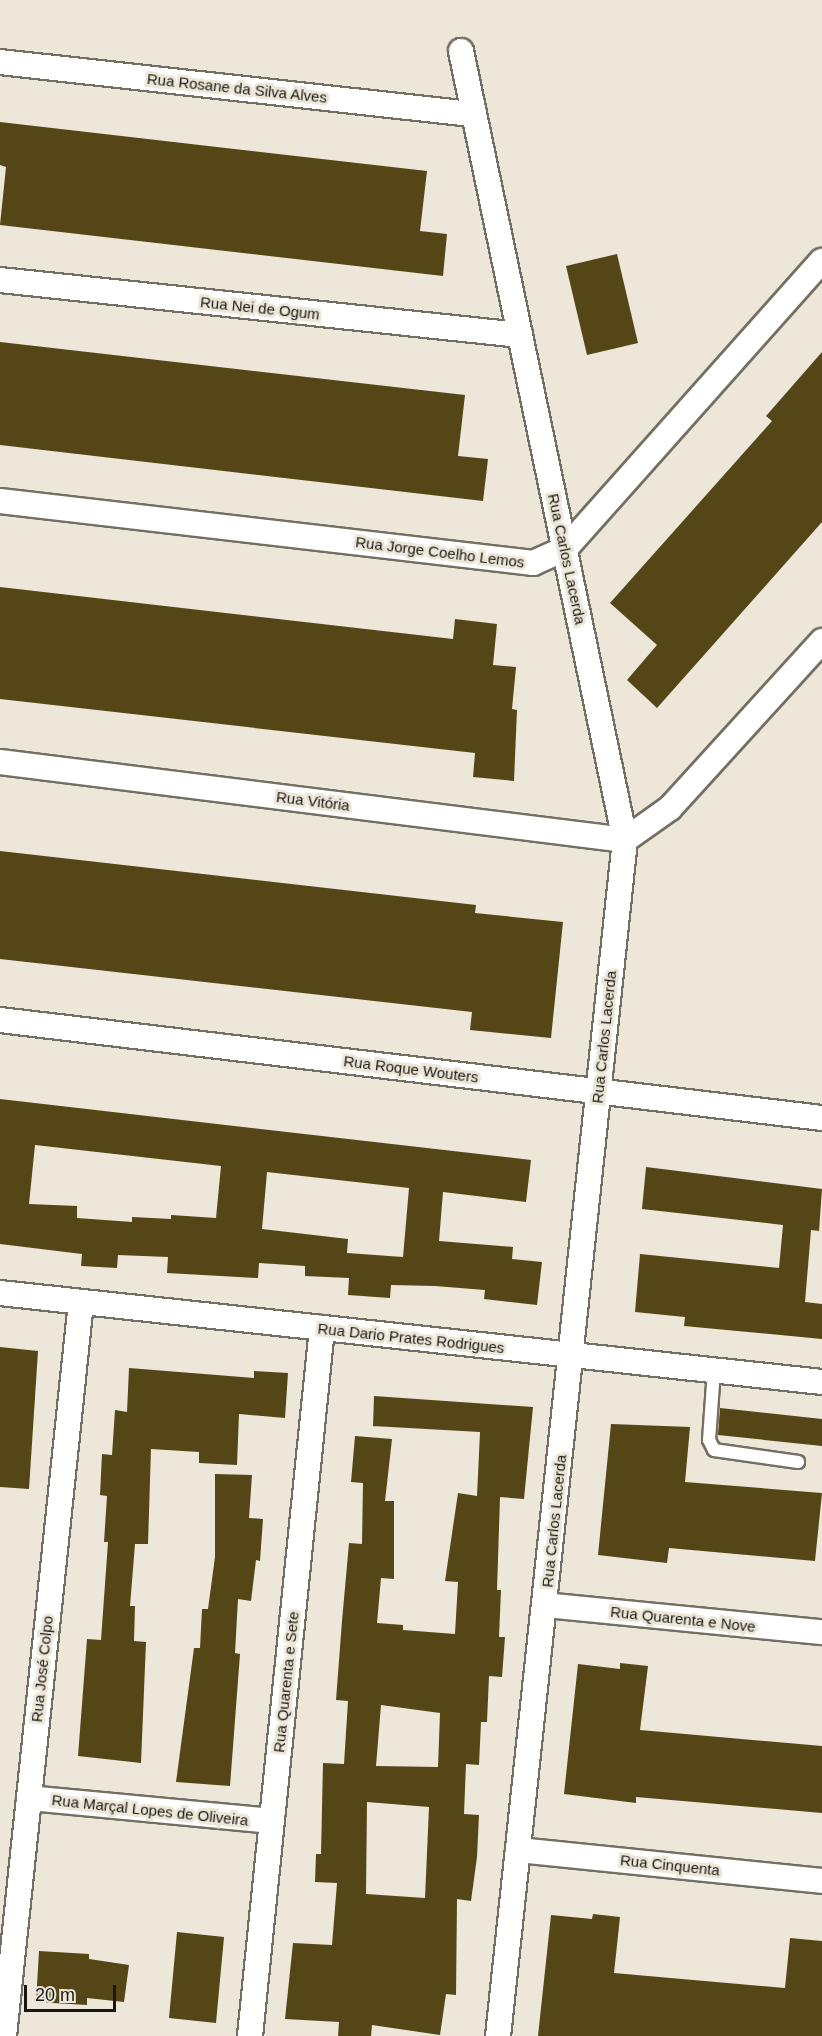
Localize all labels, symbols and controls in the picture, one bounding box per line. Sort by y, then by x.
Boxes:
street label: Rua Rosane da Silva Alves [146,70,328,106]
street label: Rua Nei de Ogum [199,293,321,323]
street label: Rua Carlos Lacerda [544,492,590,626]
street label: Rua Jorge Coelho Lemos [354,533,526,571]
street label: Rua Vitória [275,788,351,814]
street label: Rua Carlos Lacerda [588,970,620,1104]
street label: Rua Roque Wouters [343,1052,479,1086]
street label: Rua Dario Prates Rodrigues [317,1319,505,1357]
street label: Rua Carlos Lacerda [538,1454,570,1588]
street label: Rua Quarenta e Nove [609,1602,757,1636]
street label: Rua Quarenta e Sete [270,1611,302,1753]
street label: Rua José Colpo [27,1615,57,1723]
street label: Rua Marçal Lopes de Oliveira [51,1791,249,1829]
street label: Rua Cinquenta [619,1851,721,1879]
scale bar [27,1973,118,2011]
text: 20 m [35,1985,75,2005]

